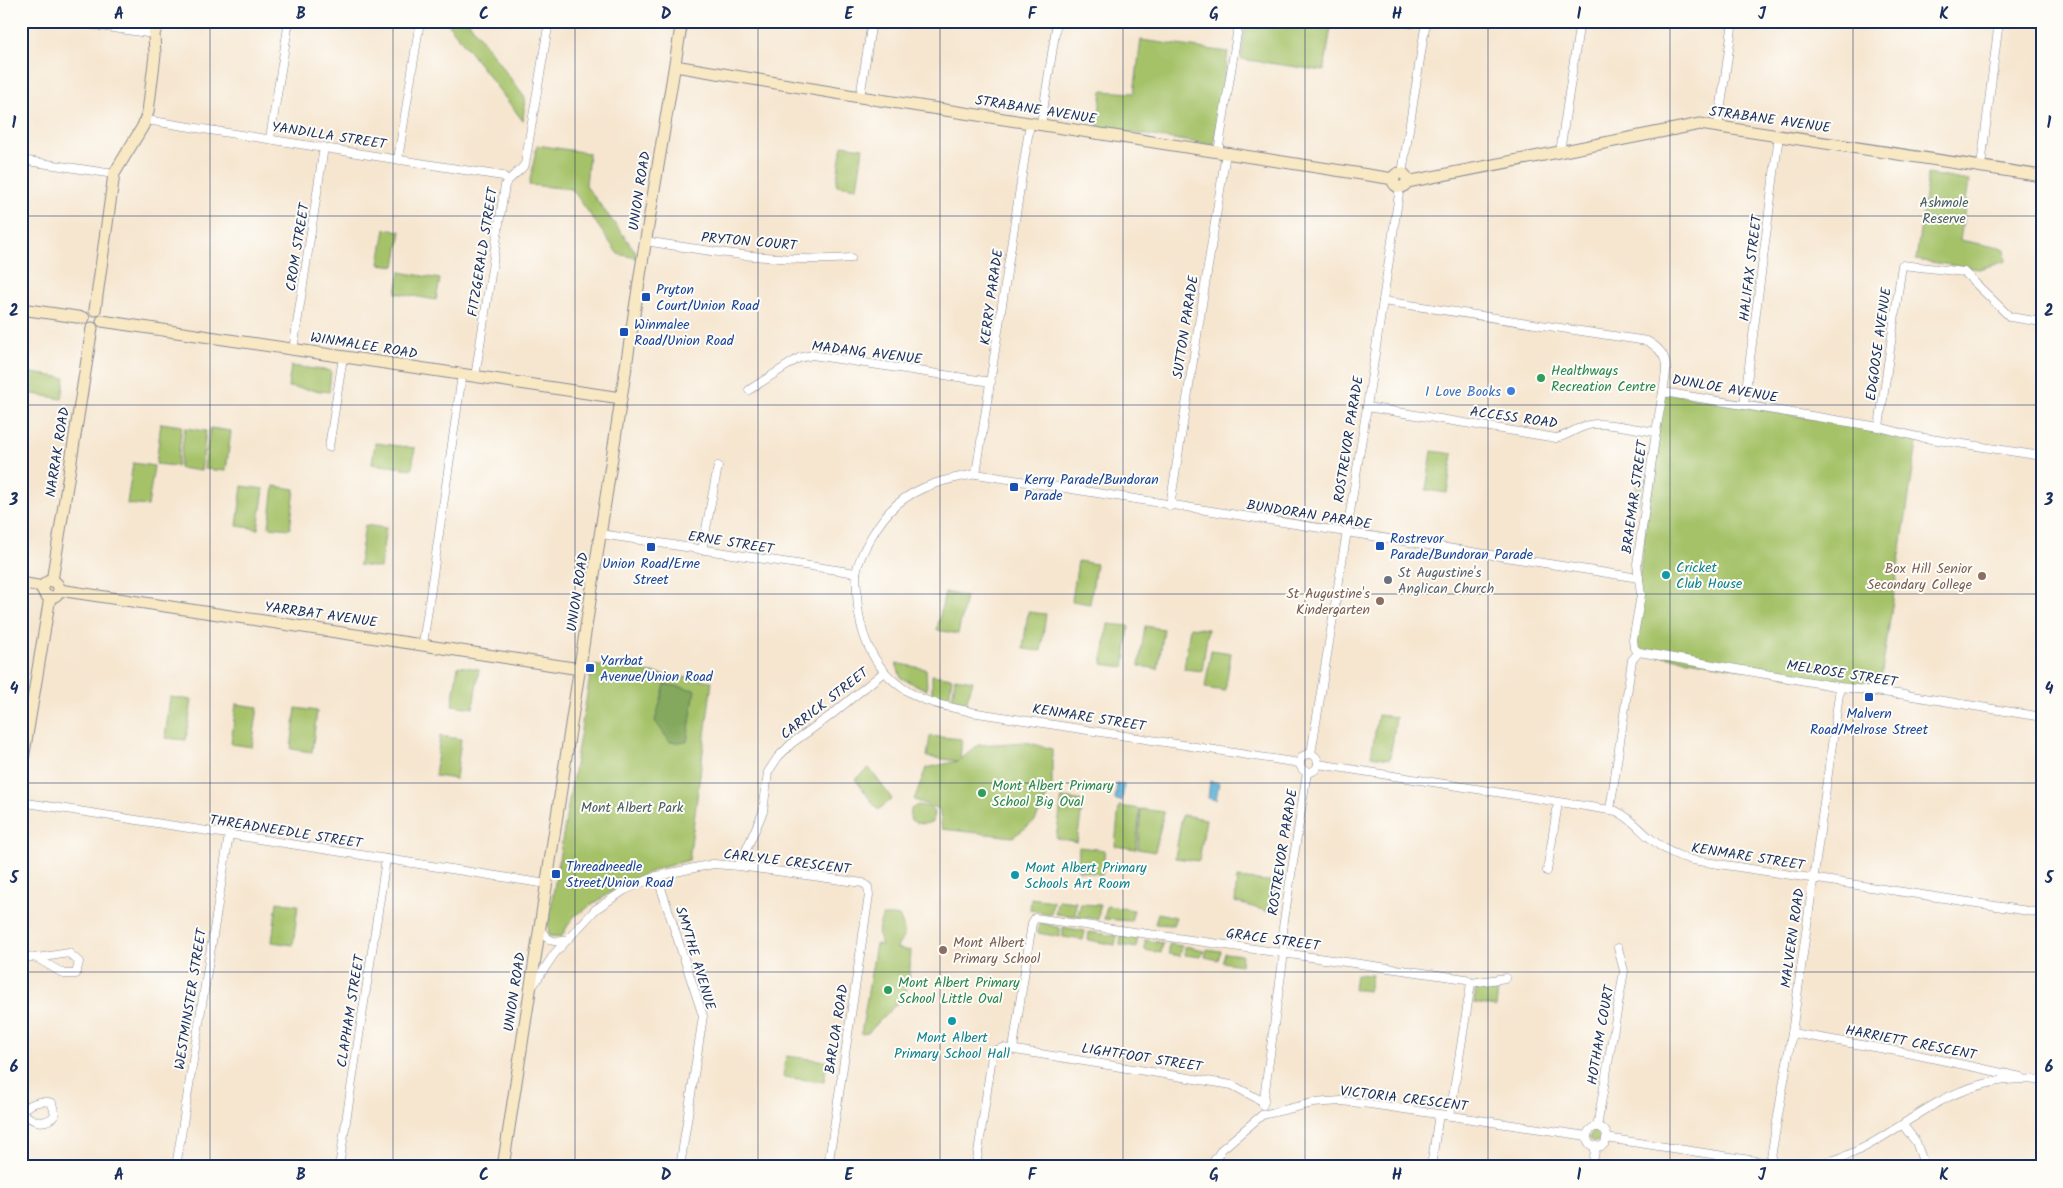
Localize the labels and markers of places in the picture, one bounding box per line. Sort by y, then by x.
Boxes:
place label: Pryton Court/Union Road [656,279,760,317]
marker: Pryton Court/Union Road [640,291,652,303]
place label: Winmalee Road/Union Road [634,314,735,352]
marker: Winmalee Road/Union Road [618,326,630,338]
place label: Healthways Recreation Centre [1551,360,1657,398]
marker: Healthways Recreation Centre [1535,372,1547,384]
place label: I Love Books [1425,381,1501,403]
marker: I Love Books [1505,385,1517,397]
place label: Kerry Parade/Bundoran Parade [1024,469,1159,507]
marker: Kerry Parade/Bundoran Parade [1008,481,1020,493]
place label: Rostrevor Parade/Bundoran Parade [1390,528,1534,566]
marker: Rostrevor Parade/Bundoran Parade [1374,540,1386,552]
marker: Union Road/Erne Street [645,541,657,553]
place label: Union Road/Erne Street [602,553,701,591]
place label: Cricket Club House [1676,557,1743,595]
place label: Box Hill Senior Secondary College [1867,558,1973,596]
place label: St Augustine's Anglican Church [1398,562,1494,600]
marker: Cricket Club House [1660,569,1672,581]
marker: Box Hill Senior Secondary College [1976,570,1988,582]
marker: St Augustine's Anglican Church [1382,574,1394,586]
place label: St Augustine's Kindergarten [1286,583,1370,621]
marker: St Augustine's Kindergarten [1374,595,1386,607]
place label: Yarrbat Avenue/Union Road [600,650,714,688]
marker: Yarrbat Avenue/Union Road [584,662,596,674]
marker: Malvern Road/Melrose Street [1863,691,1875,703]
place label: Malvern Road/Melrose Street [1810,703,1929,741]
place label: Mont Albert Primary School Big Oval [992,775,1114,813]
marker: Mont Albert Primary School Big Oval [976,787,988,799]
place label: Threadneedle Street/Union Road [566,856,674,894]
place label: Mont Albert Primary Schools Art Room [1025,857,1147,895]
marker: Threadneedle Street/Union Road [550,868,562,880]
marker: Mont Albert Primary Schools Art Room [1009,869,1021,881]
place label: Mont Albert Primary School [953,932,1041,970]
marker: Mont Albert Primary School [937,944,949,956]
place label: Mont Albert Primary School Little Oval [898,972,1020,1010]
marker: Mont Albert Primary School Little Oval [882,984,894,996]
marker: Mont Albert Primary School Hall [946,1015,958,1027]
place label: Mont Albert Primary School Hall [894,1027,1010,1065]

